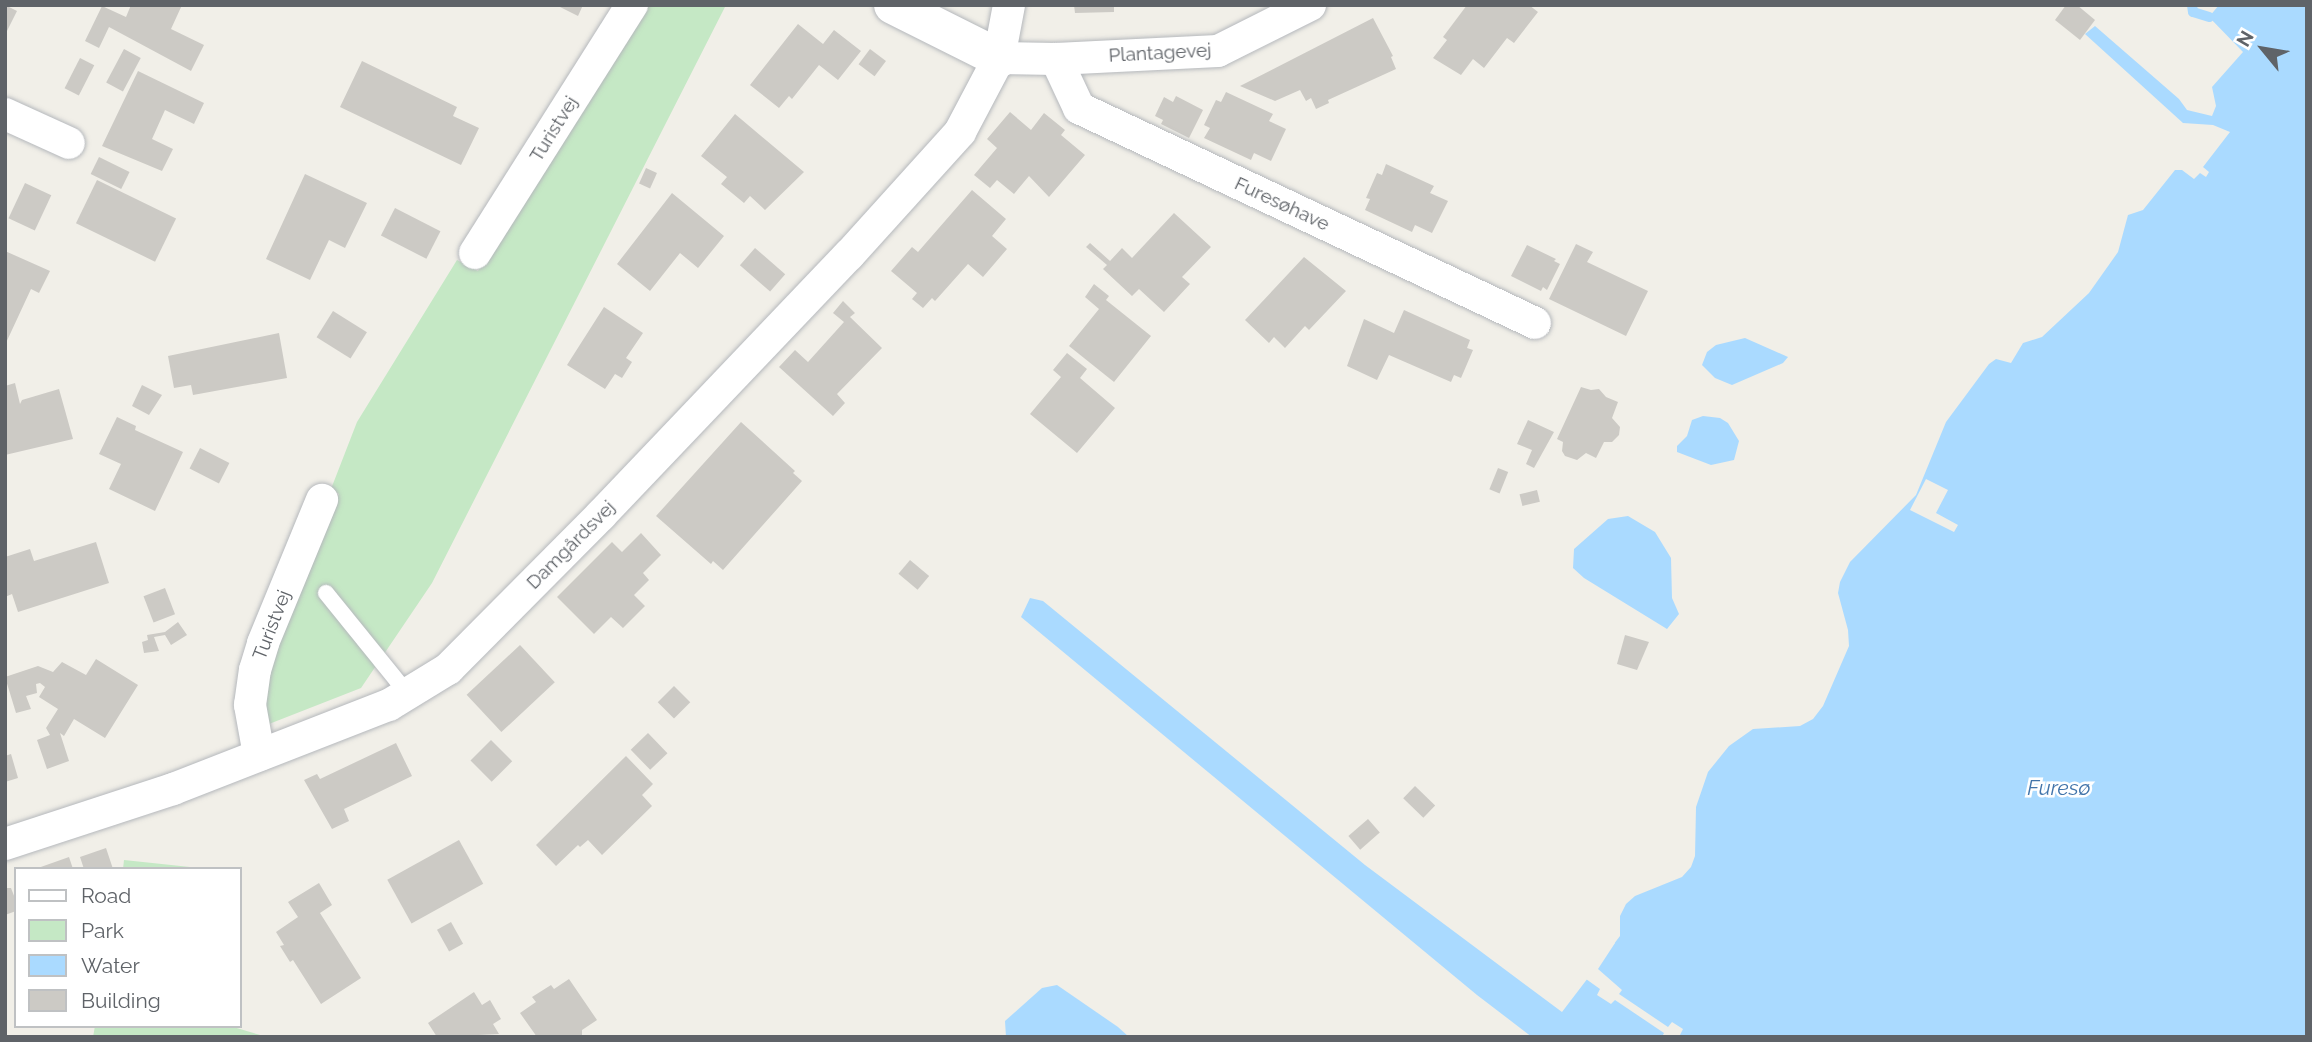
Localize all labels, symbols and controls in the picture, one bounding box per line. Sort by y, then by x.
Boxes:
north arrow [2228,14,2298,84]
text: N [2232,27,2258,50]
street label: Plantagevej [1108,39,1212,67]
street label: Turistvej [525,92,583,166]
street label: Furesøhave [1231,172,1333,236]
street label: Damgårdsvej [522,496,620,594]
street label: Turistvej [248,587,296,663]
water label: Furesø [2027,775,2091,801]
legend [14,867,242,1028]
text: Road [81,883,131,908]
text: Park [81,918,124,943]
text: Water [81,953,140,978]
text: Building [81,988,161,1013]

